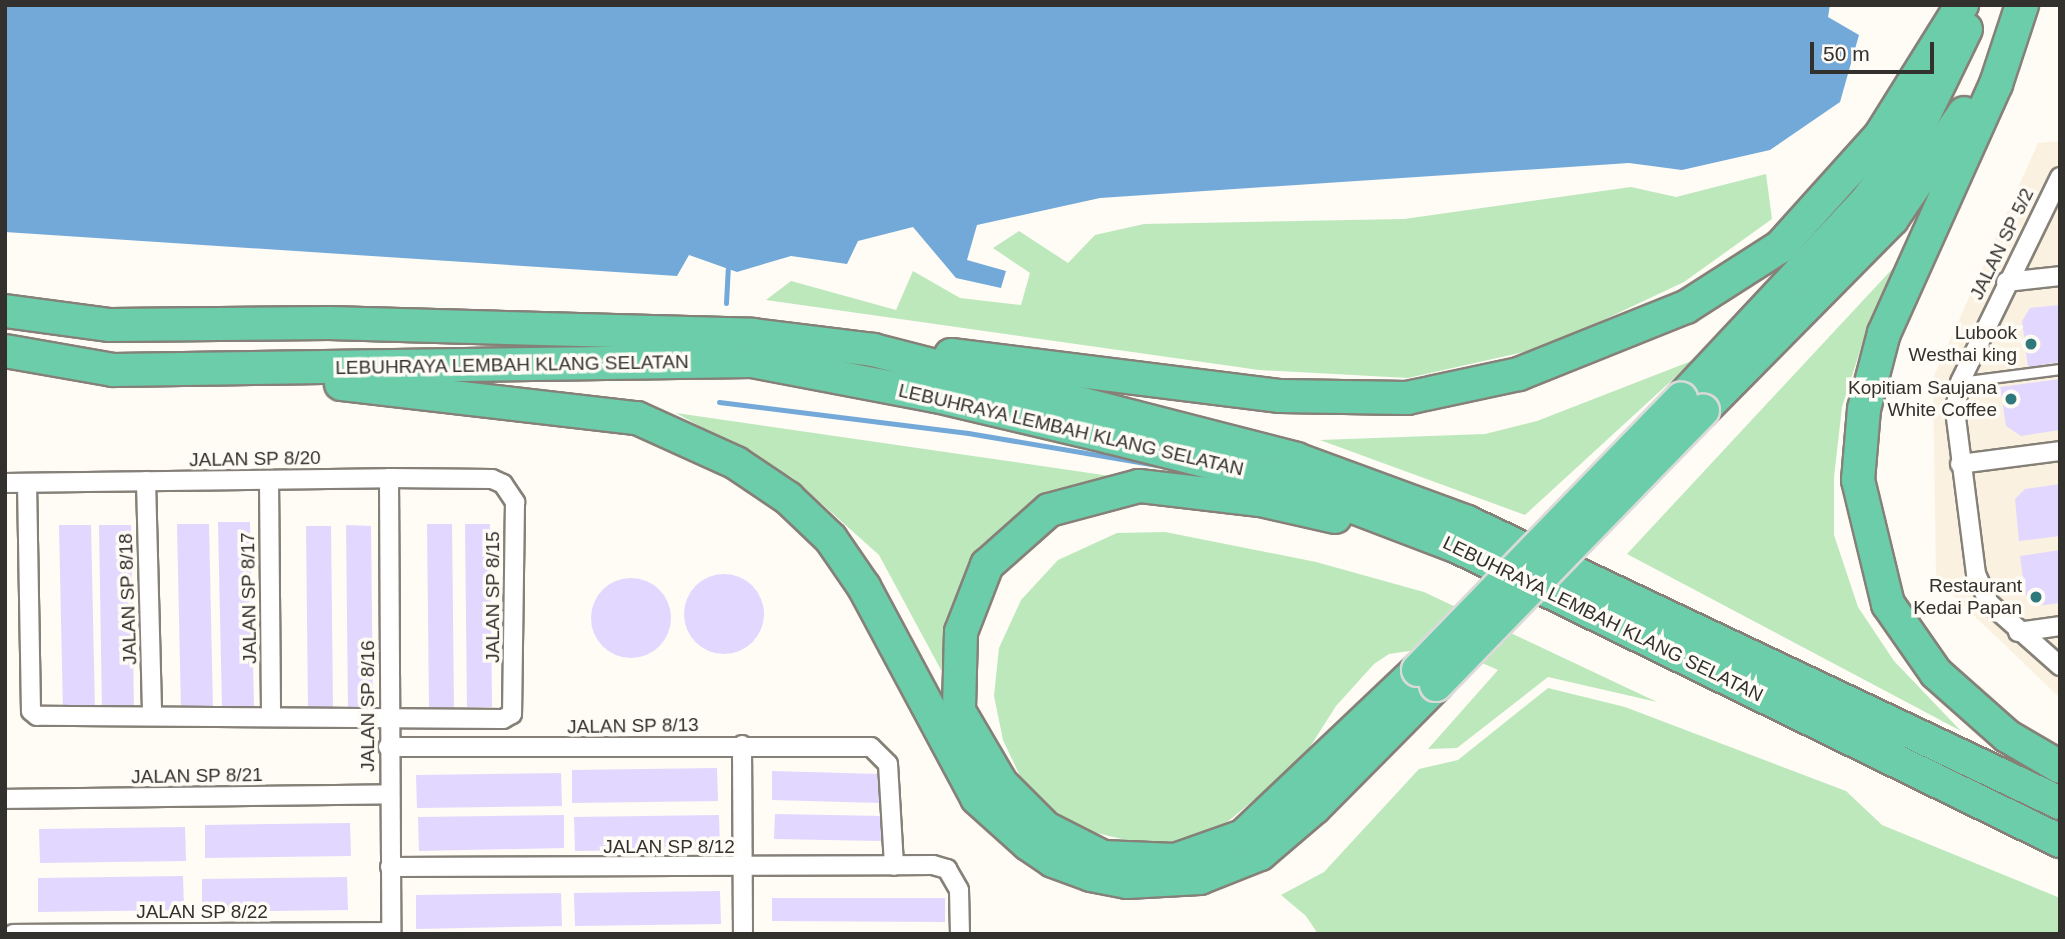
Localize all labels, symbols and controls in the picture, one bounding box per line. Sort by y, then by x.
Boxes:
scale bar [1813,28,1937,72]
text: 50 m [1823,42,1870,65]
street label: JALAN SP 5/2 [1965,184,2039,304]
place label: Lubook Westhai king [1909,322,2017,366]
marker: Lubook Westhai king [2023,336,2039,352]
street label: LEBUHRAYA LEMBAH KLANG SELATAN [335,351,689,379]
place label: Kopitiam Saujana White Coffee [1848,377,1997,421]
street label: LEBUHRAYA LEMBAH KLANG SELATAN [896,379,1246,481]
marker: Kopitiam Saujana White Coffee [2003,391,2019,407]
street label: JALAN SP 8/20 [189,446,321,472]
street label: JALAN SP 8/15 [482,531,504,663]
street label: LEBUHRAYA LEMBAH KLANG SELATAN [1439,531,1767,707]
street label: JALAN SP 8/17 [236,532,262,664]
street label: JALAN SP 8/18 [114,533,142,665]
place label: Restaurant Kedai Papan [1913,575,2022,619]
marker: Restaurant Kedai Papan [2028,589,2044,605]
street label: JALAN SP 8/16 [357,640,379,772]
street label: JALAN SP 8/13 [567,713,699,739]
street label: JALAN SP 8/21 [131,763,263,789]
street label: JALAN SP 8/12 [603,836,735,858]
street label: JALAN SP 8/22 [136,901,268,923]

